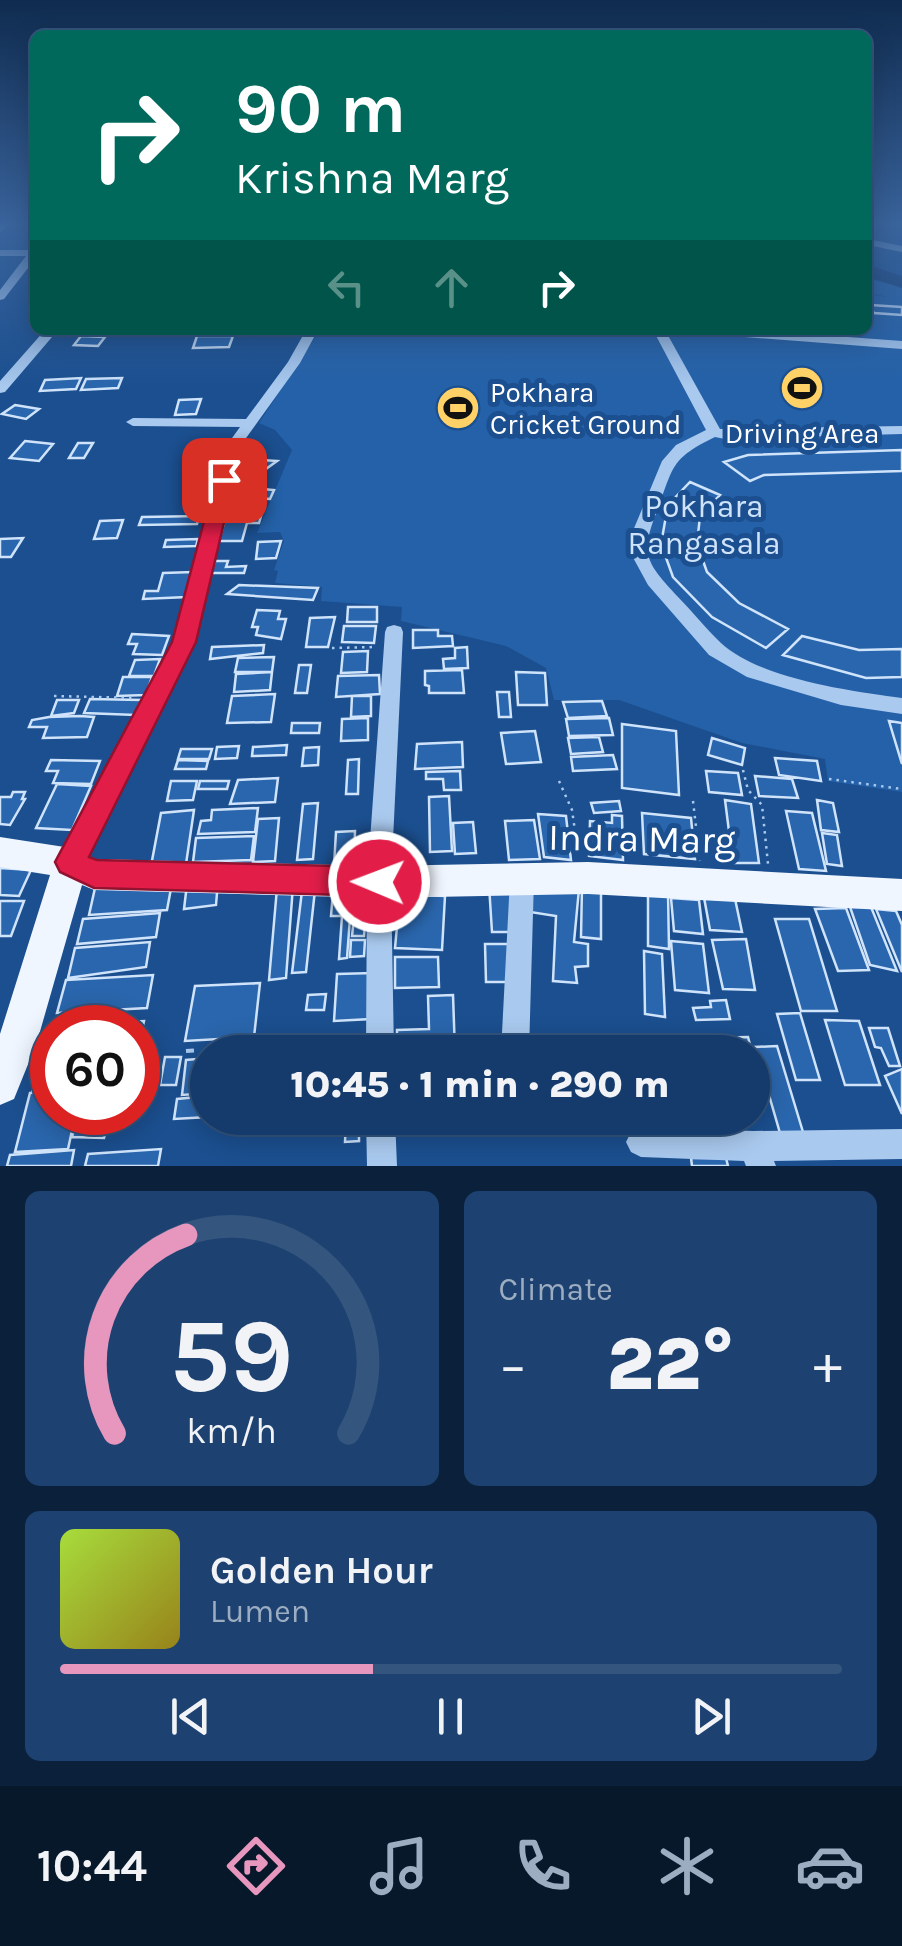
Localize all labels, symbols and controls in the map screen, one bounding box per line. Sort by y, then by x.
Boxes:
text: 90 m [235,68,406,150]
icon: right [70,70,200,200]
text: Krishna Marg [235,152,509,204]
icon: left [319,260,374,315]
icon: ahead [424,260,479,315]
icon: right [529,260,584,315]
sports icon: Driving Area [779,365,825,411]
place label: Pokhara Cricket Ground [490,376,681,441]
sports icon: Pokhara Cricket Ground [435,385,481,431]
place label: Driving Area [725,417,879,450]
pin [182,438,267,523]
icon: arrive [197,453,252,508]
park label: Pokhara Rangasala [627,488,781,562]
street label: Indra Marg [548,815,736,863]
position arrow [327,830,431,934]
speed limit sign: 60 [30,1005,160,1135]
text: 10:45 · 1 min · 290 m [290,1062,670,1107]
text: Climate [499,1271,613,1308]
text: 59 [170,1296,294,1417]
text: 22° [606,1320,734,1408]
text: − [499,1333,527,1397]
text: + [813,1333,842,1397]
text: km/h [186,1410,277,1452]
text: Golden Hour [210,1548,433,1593]
text: Lumen [210,1593,310,1630]
icon: previous [163,1689,218,1744]
icon: pause [423,1689,478,1744]
icon: next [684,1689,739,1744]
icon: directions [221,1831,291,1901]
icon: music [364,1831,434,1901]
icon: phone [508,1831,578,1901]
icon: climate [652,1831,722,1901]
icon: car [795,1831,865,1901]
text: 10:44 [37,1840,147,1892]

